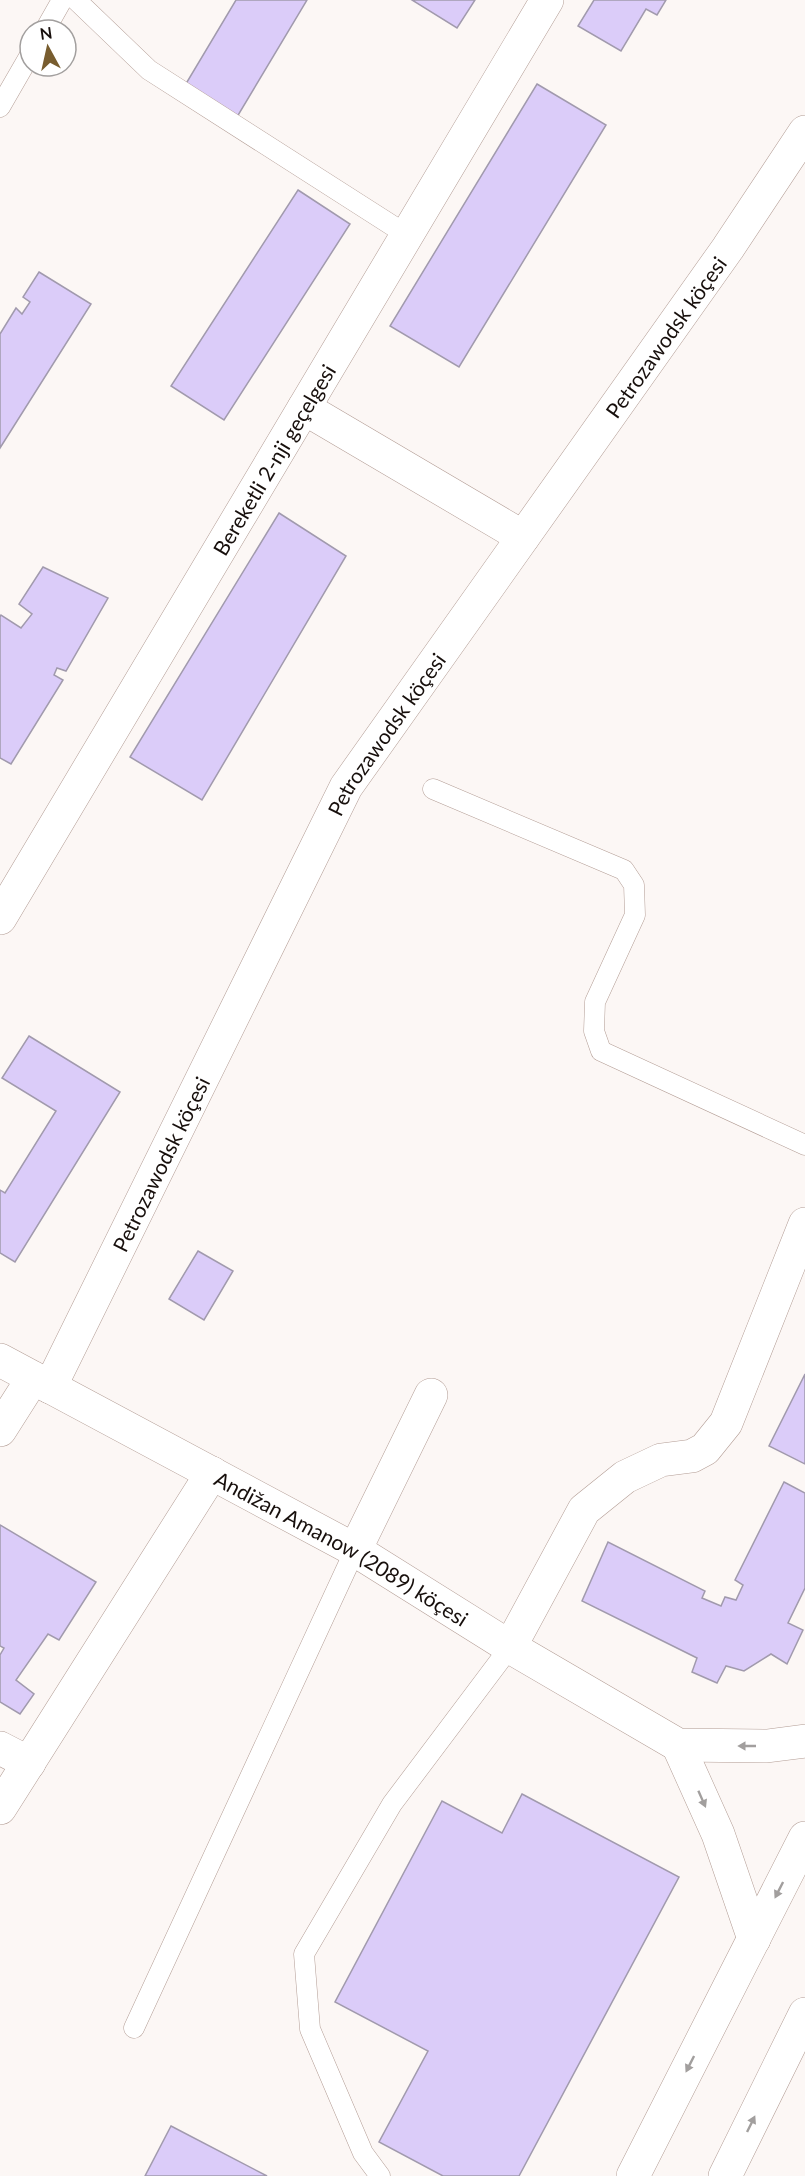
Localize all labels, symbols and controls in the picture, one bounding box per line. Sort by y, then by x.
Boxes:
north arrow [18,18,78,78]
text: N [38,22,53,43]
street label: Petrozawodsk köçesi [600,251,731,422]
street label: Bereketli 2-nji geçelgesi [207,359,340,559]
street label: Petrozawodsk köçesi [322,648,450,819]
street label: Petrozawodsk köçesi [107,1072,214,1255]
street label: Andižan Amanow (2089) köçesi [211,1465,473,1630]
one-way arrow [737,1741,756,1751]
one-way arrow [698,1790,707,1807]
one-way arrow [774,1882,783,1899]
one-way arrow [686,2056,695,2073]
one-way arrow [746,2115,755,2132]

